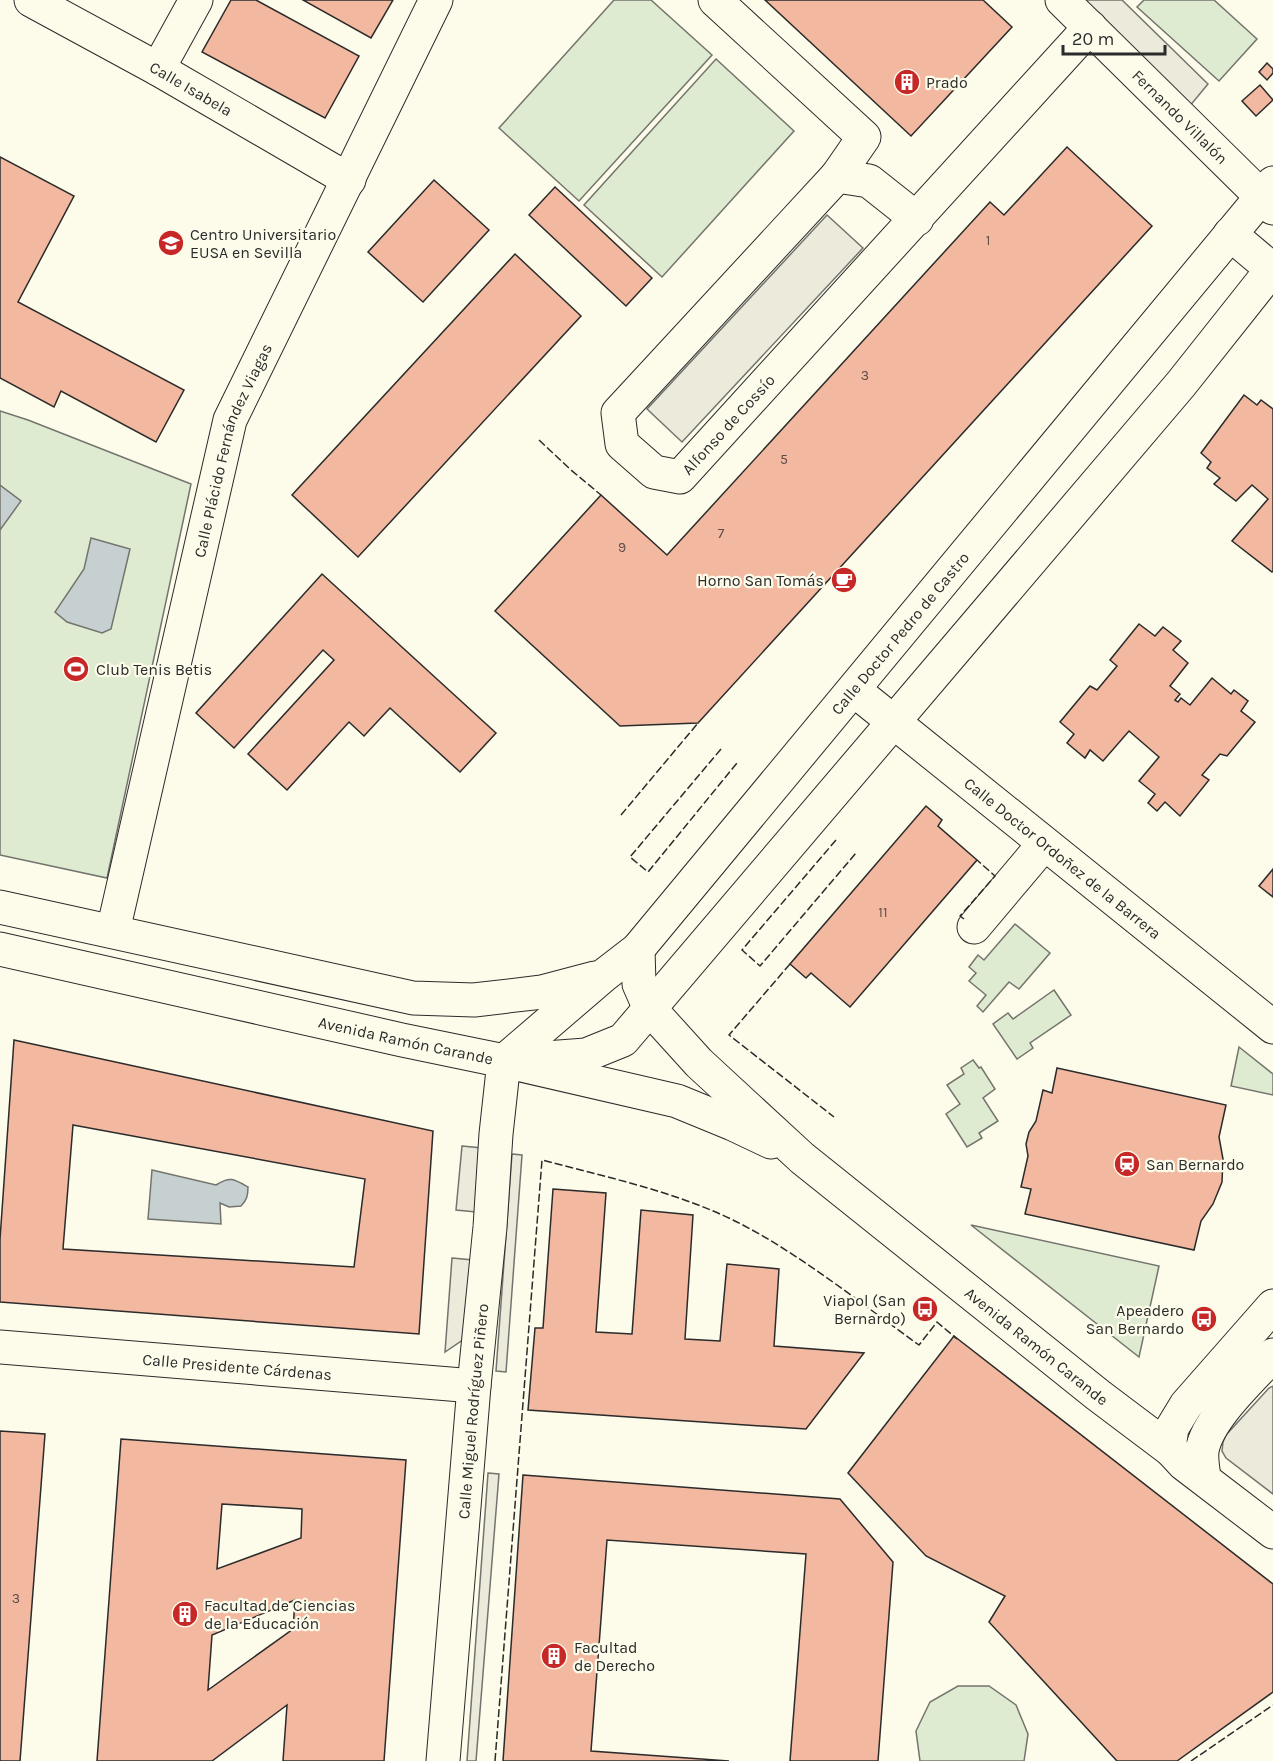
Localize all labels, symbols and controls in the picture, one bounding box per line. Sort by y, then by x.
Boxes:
scale bar [1063,18,1165,56]
text: 20 m [1072,28,1114,50]
street label: Calle Isabela [147,57,236,120]
street label: Fernando Villalón [1128,65,1232,168]
building icon: Prado [892,67,922,97]
place label: Prado [926,73,968,92]
place label: Centro Universitario EUSA en Sevilla [190,225,336,262]
school or university icon: Centro Universitario EUSA en Sevilla [156,228,186,258]
house number: 1 [986,232,990,249]
street label: Calle Plácido Fernández Viagas [189,340,276,559]
house number: 3 [861,367,869,384]
street label: Alfonso de Cossío [678,370,779,478]
house number: 5 [780,451,788,468]
house number: 7 [718,525,725,542]
house number: 9 [618,539,626,556]
street label: Calle Doctor Pedro de Castro [827,548,973,718]
cafe icon: Horno San Tomás [829,565,859,595]
place label: Horno San Tomás [697,571,824,590]
sports icon: Club Tenis Betis [61,654,91,684]
place label: Club Tenis Betis [96,660,212,679]
street label: Calle Doctor Ordoñez de la Barrera [961,773,1165,943]
house number: 11 [878,904,888,921]
street label: Avenida Ramón Carande [317,1012,495,1068]
station icon: San Bernardo [1112,1149,1142,1179]
place label: San Bernardo [1146,1155,1244,1174]
street label: Avenida Ramón Carande [961,1283,1112,1409]
place label: Viapol (San Bernardo) [823,1291,906,1328]
bus stop icon: Viapol (San Bernardo) [910,1294,940,1324]
place label: Apeadero San Bernardo [1086,1301,1184,1338]
street label: Calle Miguel Rodríguez Piñero [454,1303,492,1520]
bus stop icon: Apeadero San Bernardo [1189,1304,1219,1334]
street label: Calle Presidente Cárdenas [142,1349,333,1384]
house number: 3 [12,1590,20,1607]
place label: Facultad de Ciencias de la Educación [204,1596,356,1633]
building icon: Facultad de Ciencias de la Educación [170,1599,200,1629]
place label: Facultad de Derecho [574,1638,655,1675]
building icon: Facultad de Derecho [539,1641,569,1671]

